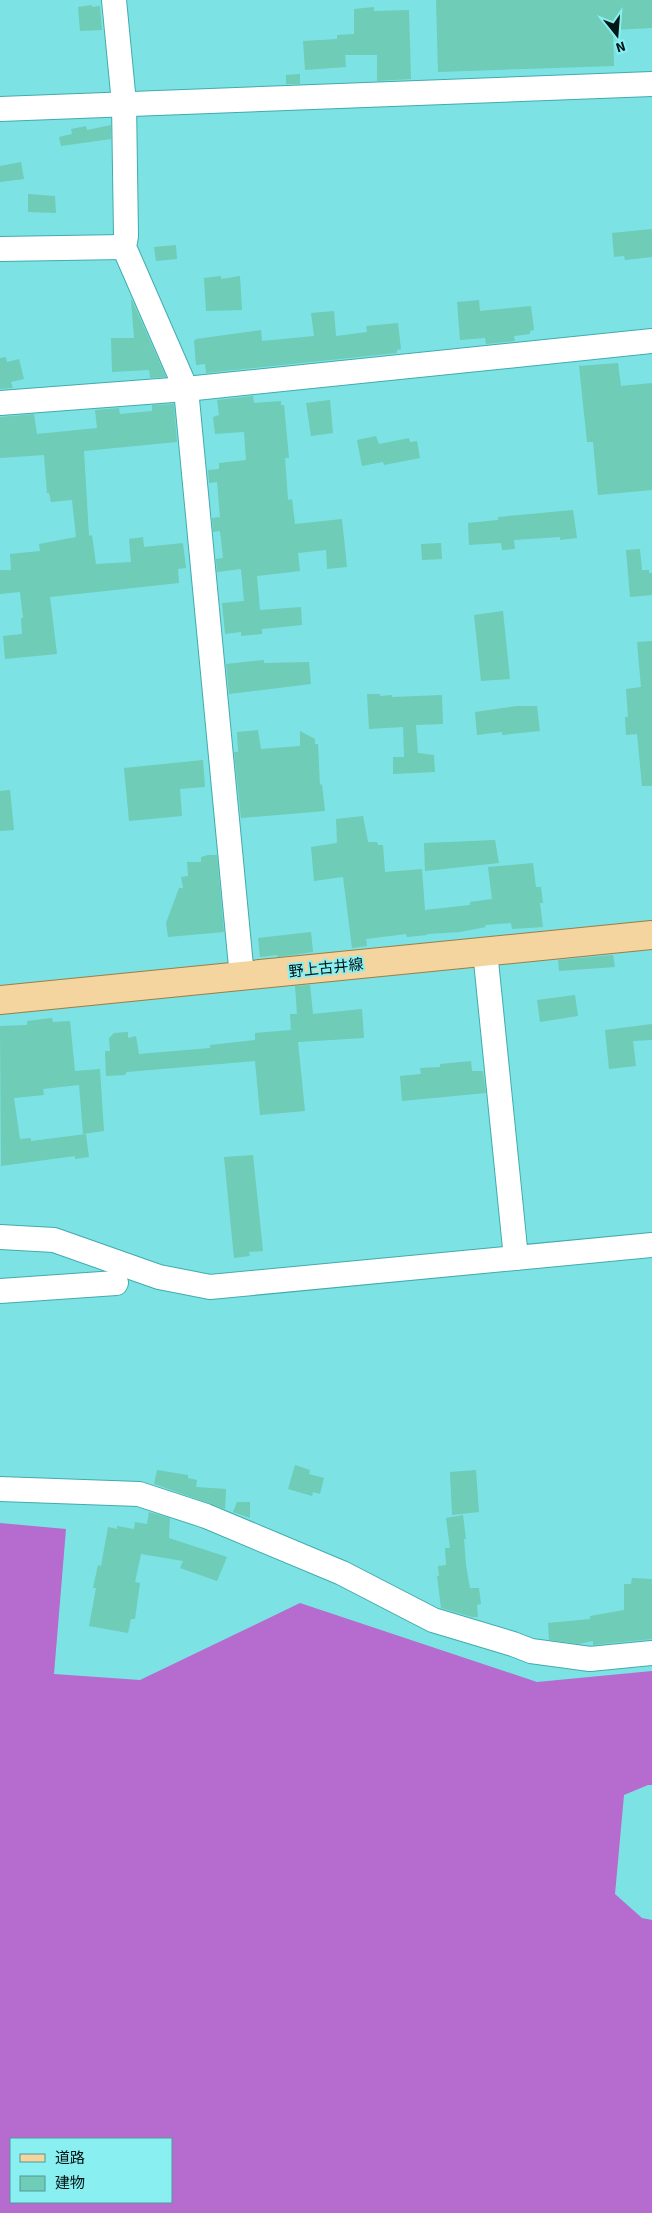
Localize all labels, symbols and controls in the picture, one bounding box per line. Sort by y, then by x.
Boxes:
north arrow [592,10,642,60]
text: N [613,36,628,57]
street label: 野上古井線 [288,954,364,983]
legend [10,2138,172,2203]
text: 道路 [55,2148,85,2169]
text: 建物 [55,2173,85,2194]

